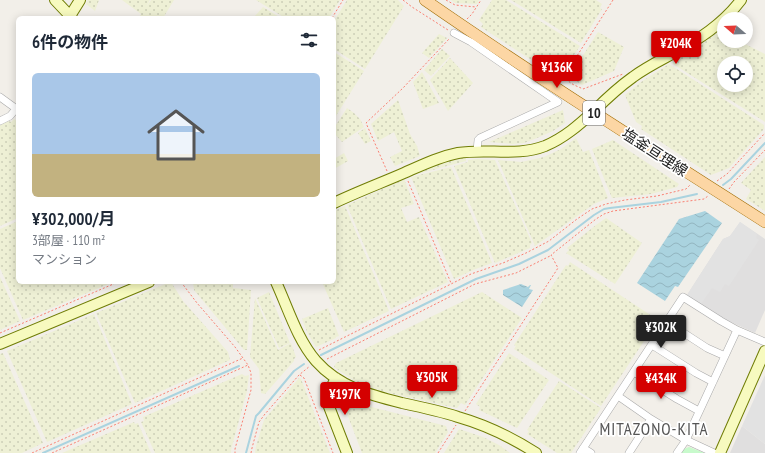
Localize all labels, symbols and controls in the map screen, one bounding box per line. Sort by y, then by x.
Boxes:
north arrow [717,12,753,48]
map controls [717,12,753,92]
icon: filters [298,29,320,51]
text: 6件の物件 [32,31,108,53]
pin: ¥204K [648,31,704,65]
text: ¥204K [660,35,692,52]
pin: ¥136K [529,55,585,89]
button: locate [717,56,753,92]
text: ¥136K [541,59,573,76]
icon: home [140,99,212,171]
road number: 10 [583,101,605,125]
street label: 塩釜亘理線 [618,124,692,180]
text: ¥302,000/月 [32,208,116,230]
text: 3部屋 · 110 m² [32,232,105,249]
text: マンション [32,251,97,268]
pin: ¥302K [633,315,689,349]
text: ¥302K [645,319,677,336]
pin: ¥305K [404,365,460,399]
pin: ¥434K [633,366,689,400]
text: ¥305K [416,369,448,386]
text: ¥434K [645,370,677,387]
pin: ¥197K [317,382,373,416]
text: ¥197K [329,386,361,403]
district label: MITAZONO-KITA [599,418,709,440]

